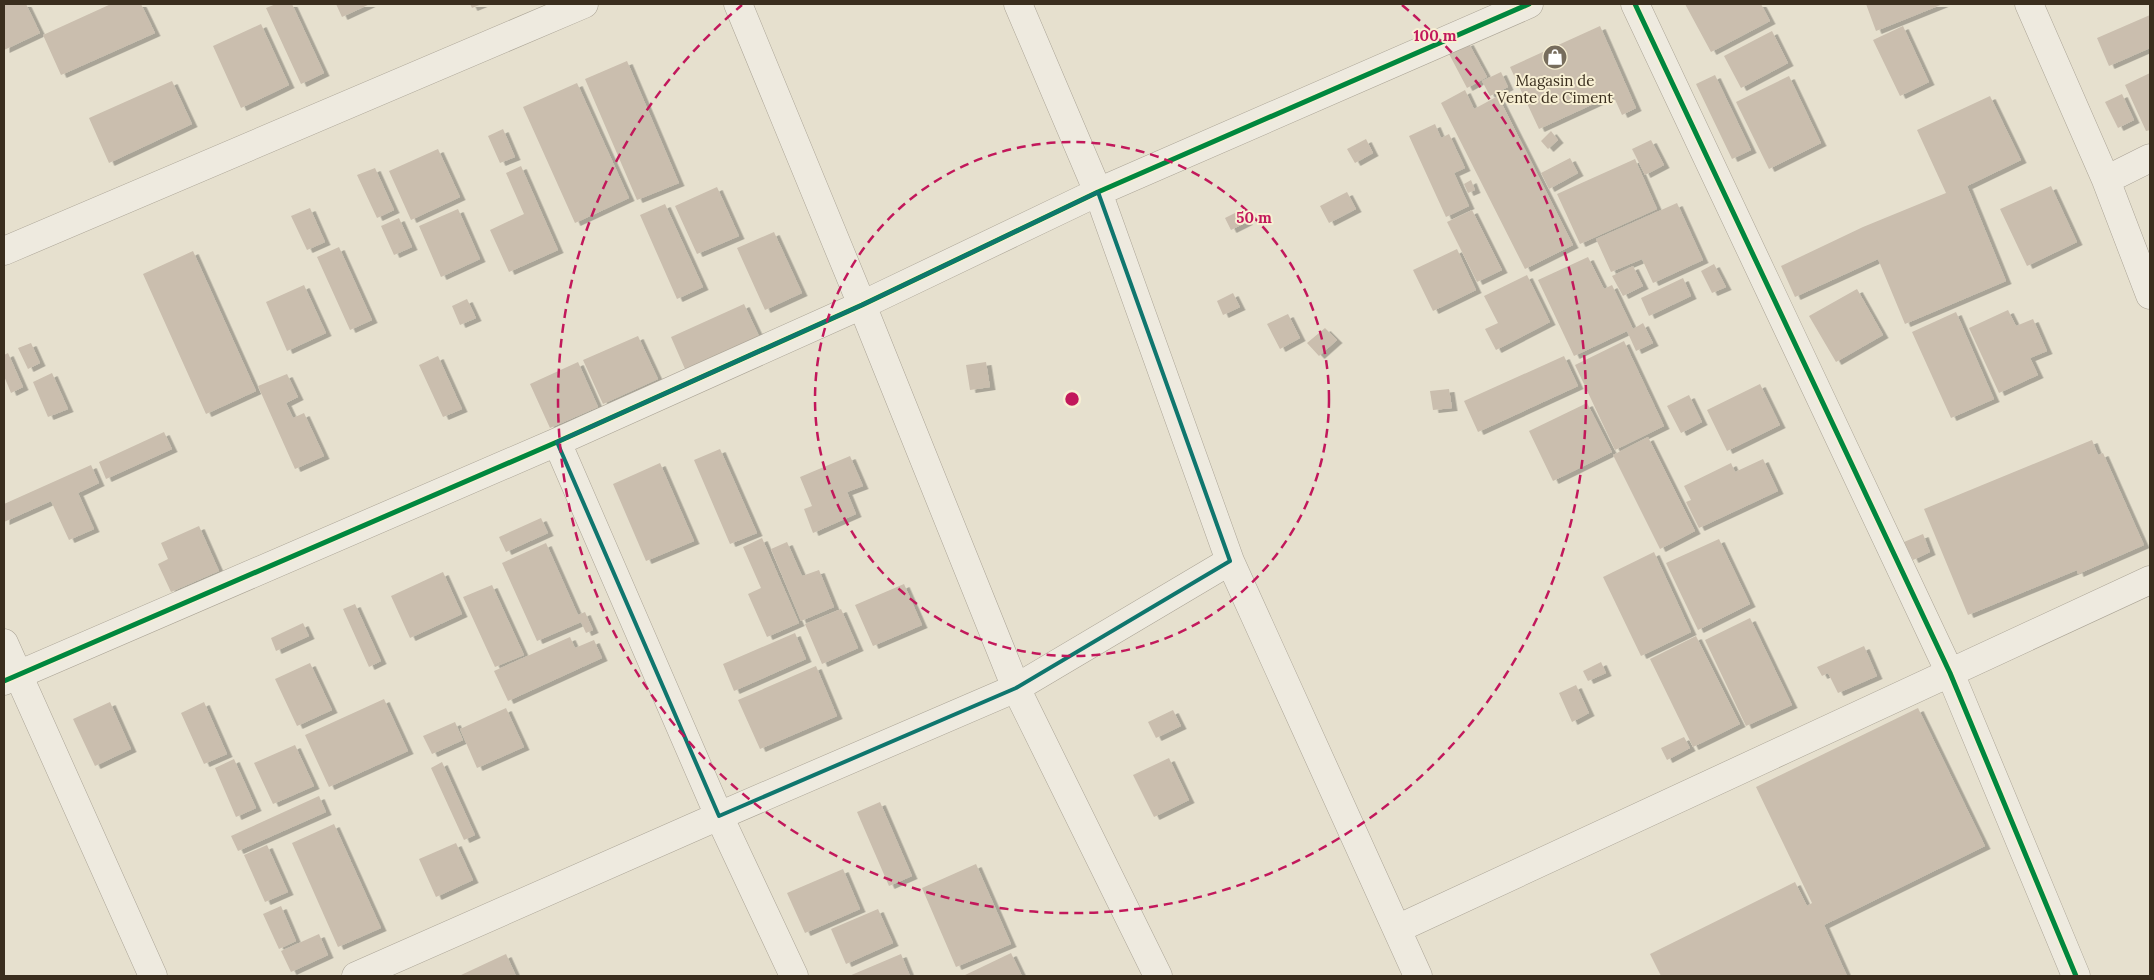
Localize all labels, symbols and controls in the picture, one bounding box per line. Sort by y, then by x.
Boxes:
text: 100 m [1414,26,1457,45]
shop icon: Magasin de Vente de Ciment [1542,44,1568,70]
place label: Magasin de Vente de Ciment [1496,71,1613,107]
text: 50 m [1236,208,1272,227]
centre of rings [1063,390,1081,408]

